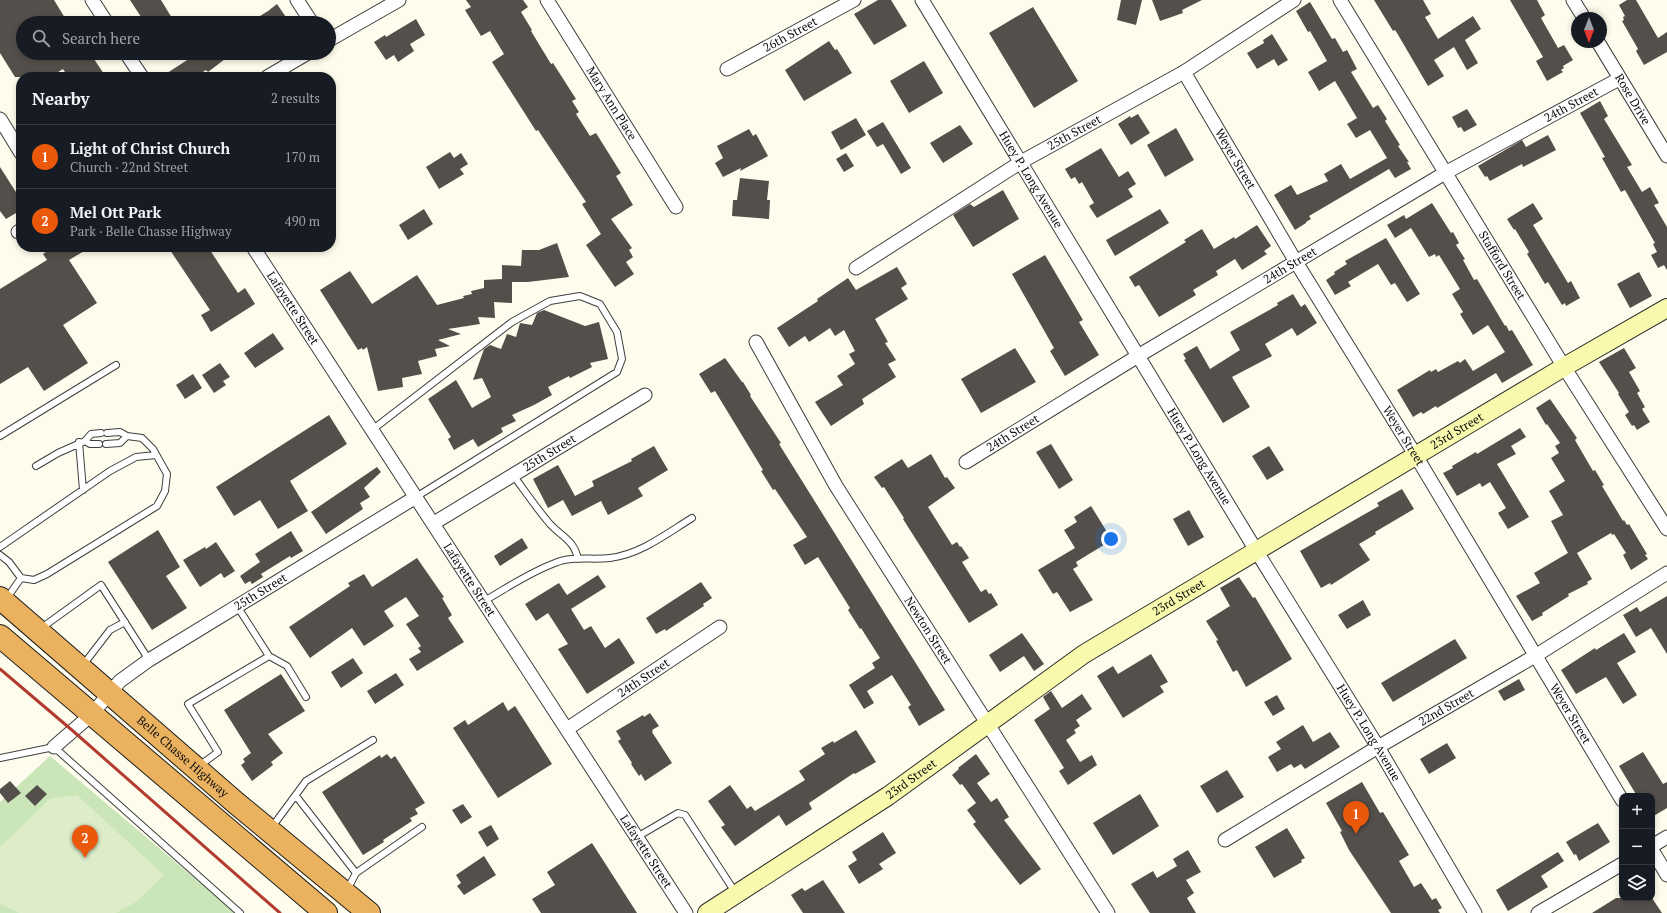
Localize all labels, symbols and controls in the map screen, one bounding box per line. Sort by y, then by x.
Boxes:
north arrow [1571,12,1607,48]
street label: 26th Street [760,13,820,55]
search box [16,16,336,60]
icon: search [30,27,52,49]
text: Search here [62,28,140,48]
street label: Mary Ann Place [583,64,640,143]
street label: Rose Drive [1612,71,1654,127]
street label: 24th Street [1541,83,1601,125]
text: Nearby [32,87,90,110]
text: 2 results [271,89,320,107]
street label: 25th Street [1044,111,1104,153]
street label: Weyer Street [1212,126,1260,192]
street label: Huey P. Long Avenue [996,128,1066,230]
text: Light of Christ Church [70,138,230,158]
text: 1 [41,148,49,166]
text: 170 m [285,148,320,166]
text: Church · 22nd Street [70,158,188,176]
text: Mel Ott Park [70,202,161,222]
text: 2 [41,212,49,230]
text: 490 m [285,212,320,230]
text: Park · Belle Chasse Highway [70,222,231,240]
street label: Stafford Street [1476,228,1529,303]
street label: 24th Street [1260,243,1320,287]
street label: Lafayette Street [264,268,323,348]
street label: Weyer Street [1380,403,1428,469]
street label: Huey P. Long Avenue [1164,405,1235,507]
street label: 23rd Street [1427,409,1486,452]
street label: 24th Street [983,410,1042,455]
street label: 25th Street [520,430,579,474]
your location [1101,529,1121,549]
street label: Lafayette Street [440,540,499,620]
street label: 25th Street [231,569,290,613]
street label: 23rd Street [1149,575,1208,618]
street label: Newton Street [901,594,956,667]
street label: 24th Street [614,655,673,700]
street label: Weyer Street [1547,680,1595,747]
street label: Huey P. Long Avenue [1334,681,1404,783]
street label: 22nd Street [1416,685,1477,729]
street label: Belle Chasse Highway [134,712,233,801]
street label: 23rd Street [882,755,940,802]
map controls [1619,793,1655,901]
button: + [1619,793,1655,829]
pin: 1 [1343,801,1369,834]
street label: Lafayette Street [617,812,676,891]
pin: 2 [72,825,98,858]
button: − [1619,829,1655,865]
button: layers [1619,865,1655,901]

